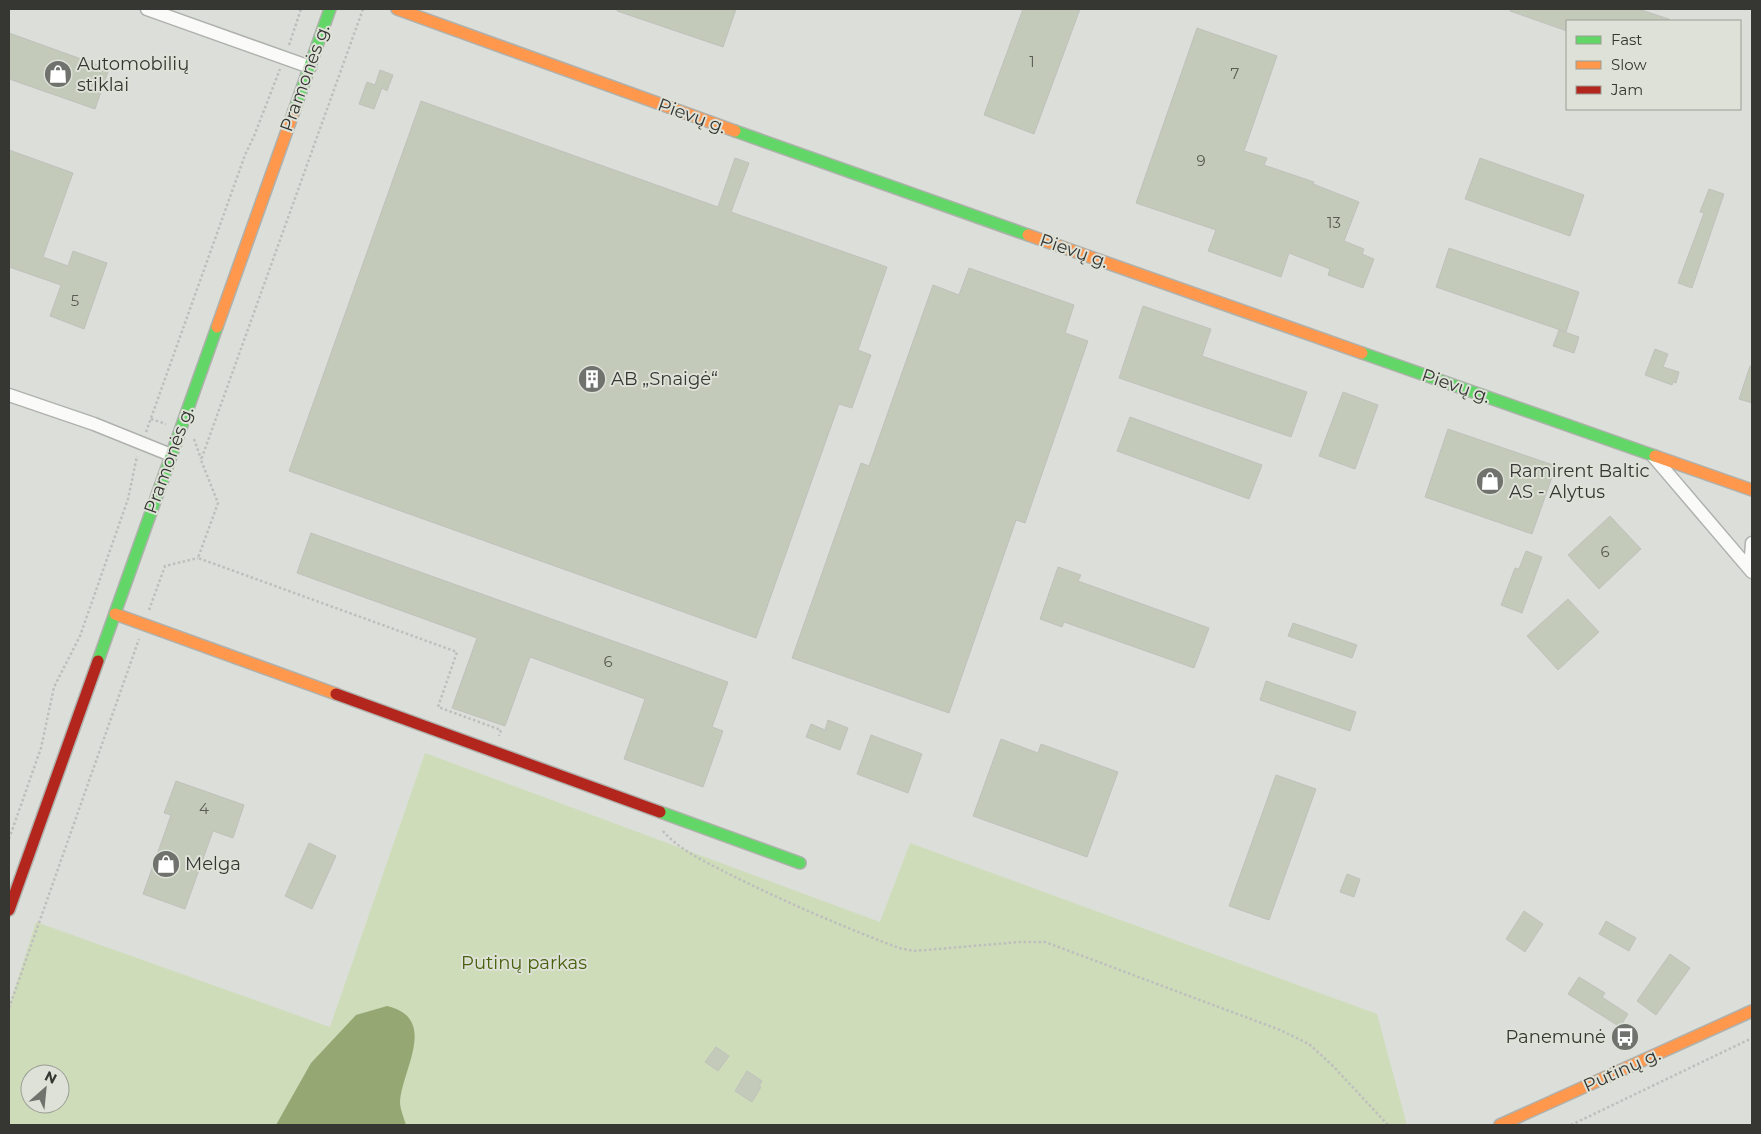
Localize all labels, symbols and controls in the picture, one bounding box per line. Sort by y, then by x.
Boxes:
legend [1566,20,1741,110]
street label: Pramonės g. [275,21,335,135]
text: Fast [1611,30,1642,49]
house number: 1 [1029,52,1035,71]
place label: Automobilių stiklai [77,53,189,96]
text: Slow [1611,55,1647,74]
shop icon: Automobilių stiklai [43,59,73,89]
house number: 7 [1231,64,1240,83]
text: Jam [1610,80,1643,99]
street label: Pievų g. [655,93,729,139]
house number: 9 [1196,151,1206,170]
house number: 13 [1327,213,1341,232]
street label: Pievų g. [1037,229,1111,273]
house number: 5 [71,291,79,310]
building icon: AB „Snaigė“ [577,364,607,394]
street label: Pievų g. [1419,364,1493,408]
place label: AB „Snaigė“ [611,368,718,390]
street label: Pramonės g. [139,403,199,517]
place label: Ramirent Baltic AS - Alytus [1509,460,1650,503]
shop icon: Ramirent Baltic AS - Alytus [1475,466,1505,496]
house number: 6 [1600,542,1610,561]
house number: 6 [603,652,613,671]
house number: 4 [199,799,209,818]
shop icon: Melga [151,849,181,879]
place label: Melga [185,853,241,875]
park label: Putinų parkas [461,952,587,974]
bus stop icon: Panemunė [1610,1022,1640,1052]
place label: Panemunė [1505,1026,1606,1048]
street label: Putinų g. [1580,1043,1664,1097]
north arrow [20,1064,70,1114]
text: N [42,1067,60,1088]

